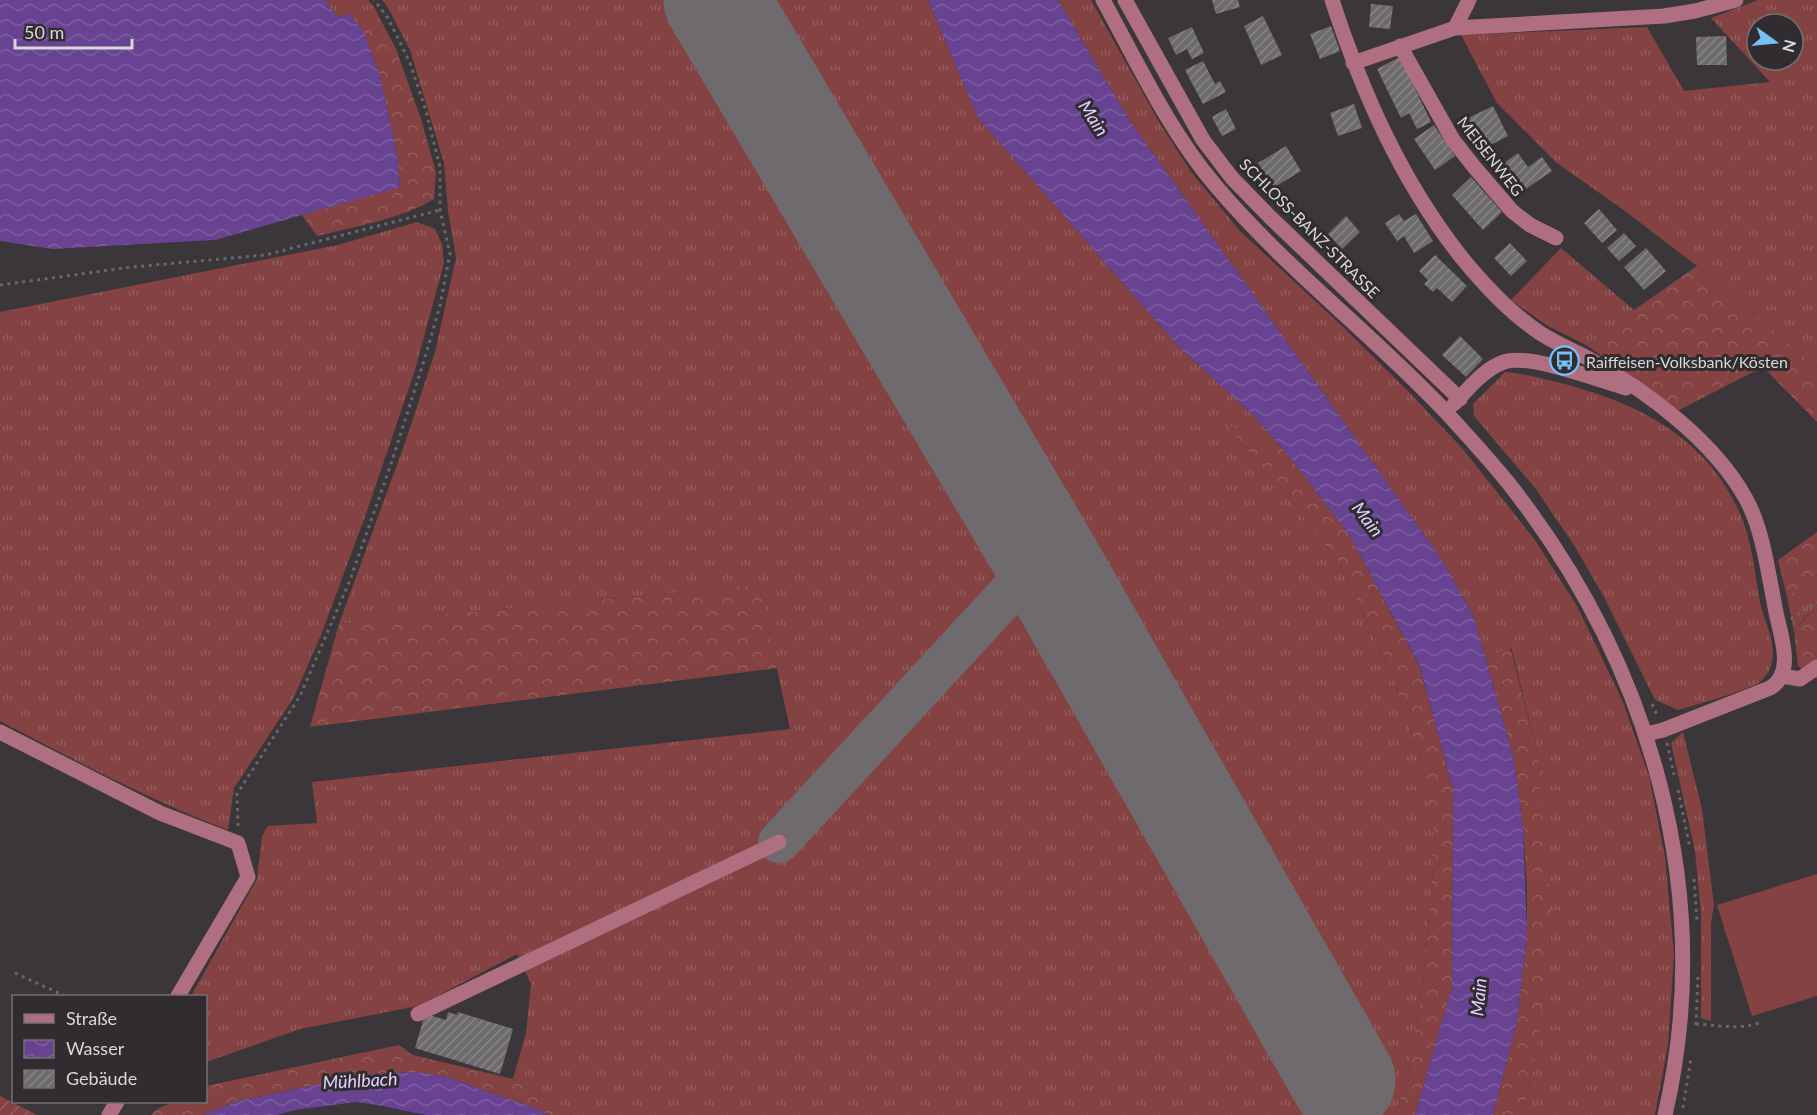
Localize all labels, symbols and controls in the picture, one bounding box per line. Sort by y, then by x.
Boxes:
scale bar [15,12,132,50]
north arrow [1745,12,1805,72]
text: 50 m [24,21,64,43]
text: N [1779,38,1801,54]
water label: Main [1074,96,1114,140]
street label: MEISENWEG [1454,112,1528,200]
street label: SCHLOSS-BANZ-STRASSE [1236,154,1384,302]
bus stop icon: Raiffeisen-Volksbank/Kösten [1549,345,1581,377]
place label: Raiffeisen-Volksbank/Kösten [1586,352,1788,371]
water label: Main [1348,497,1388,541]
water label: Main [1465,977,1491,1017]
legend [12,995,207,1103]
text: Straße [66,1007,117,1029]
text: Wasser [66,1037,125,1059]
text: Gebäude [66,1067,137,1089]
water label: Mühlbach [322,1067,398,1093]

